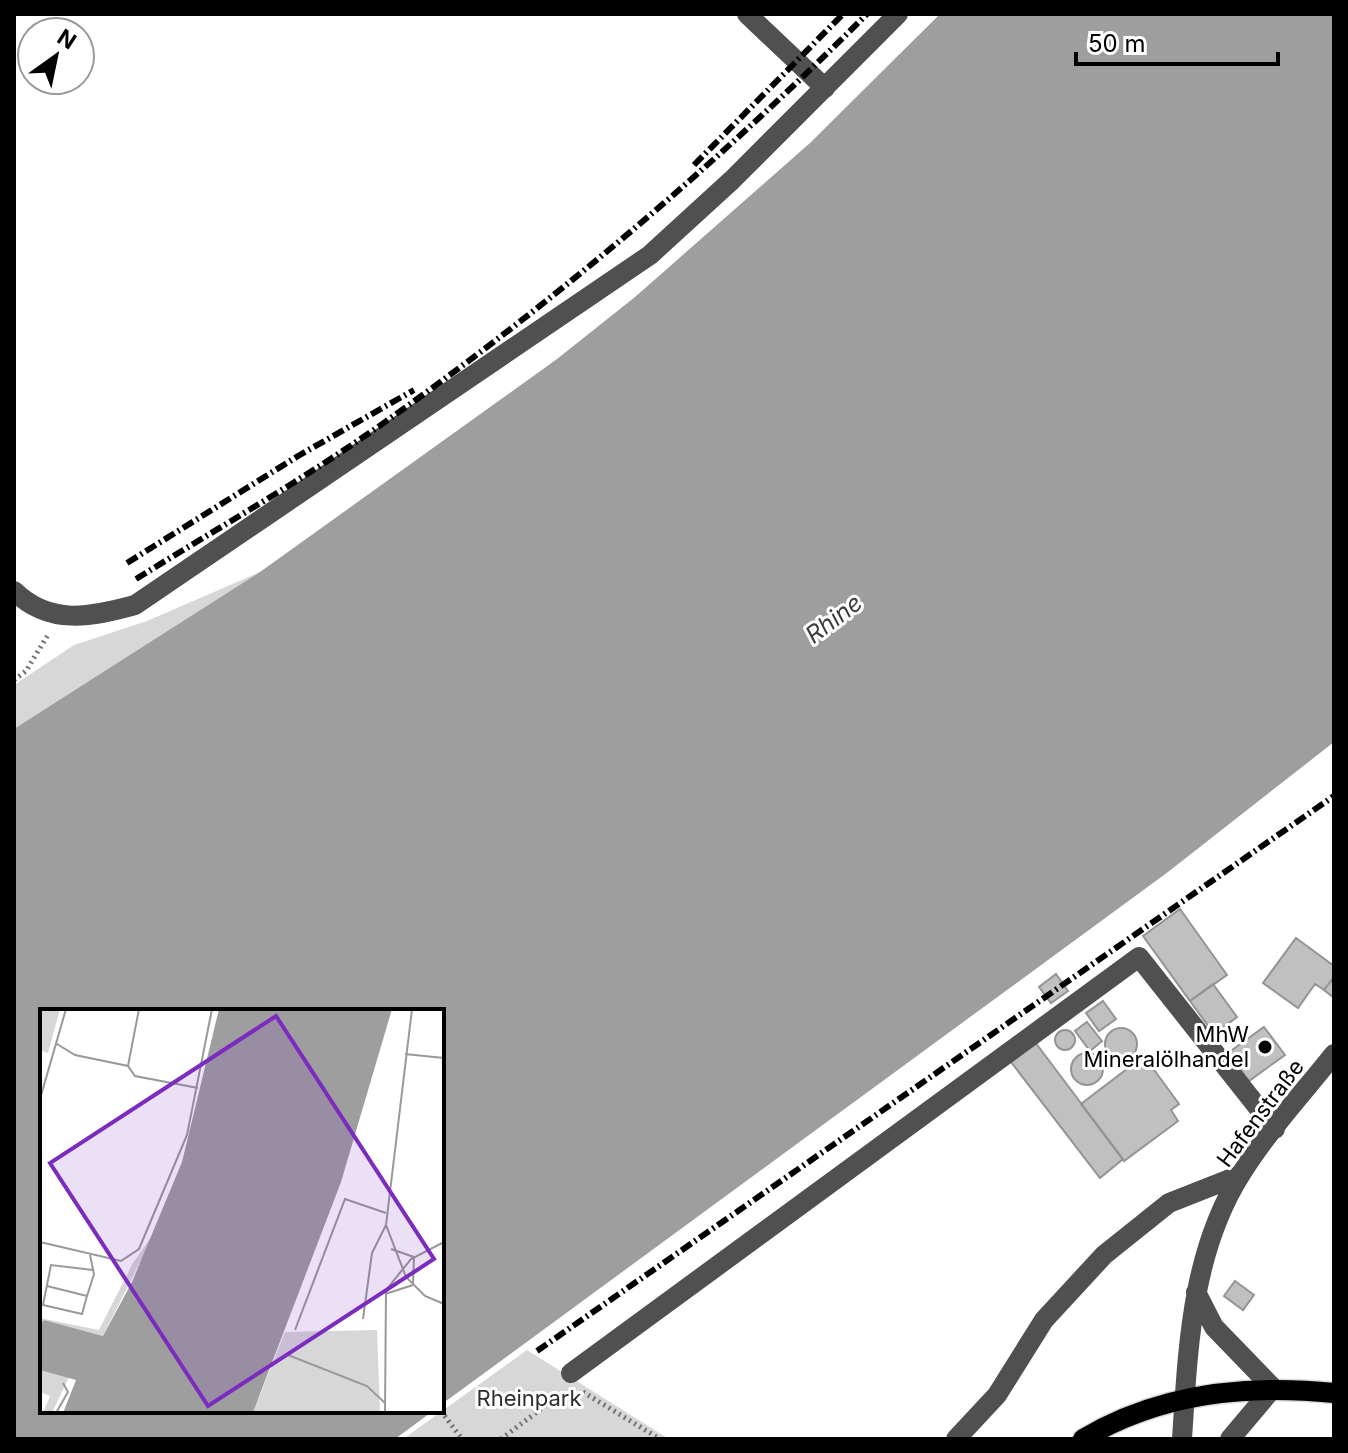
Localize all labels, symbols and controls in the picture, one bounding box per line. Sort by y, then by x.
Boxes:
north arrow [16,16,96,96]
scale bar [1076,16,1278,66]
text: N [53,24,81,55]
text: 50 m [1088,29,1146,58]
water label: Rhine [800,588,868,649]
inset map [40,1009,444,1413]
place label: MhW Mineralölhandel [1084,1021,1249,1072]
marker: MhW Mineralölhandel [1256,1038,1274,1056]
street label: Hafenstraße [1211,1054,1309,1172]
park label: Rheinpark [476,1385,582,1411]

